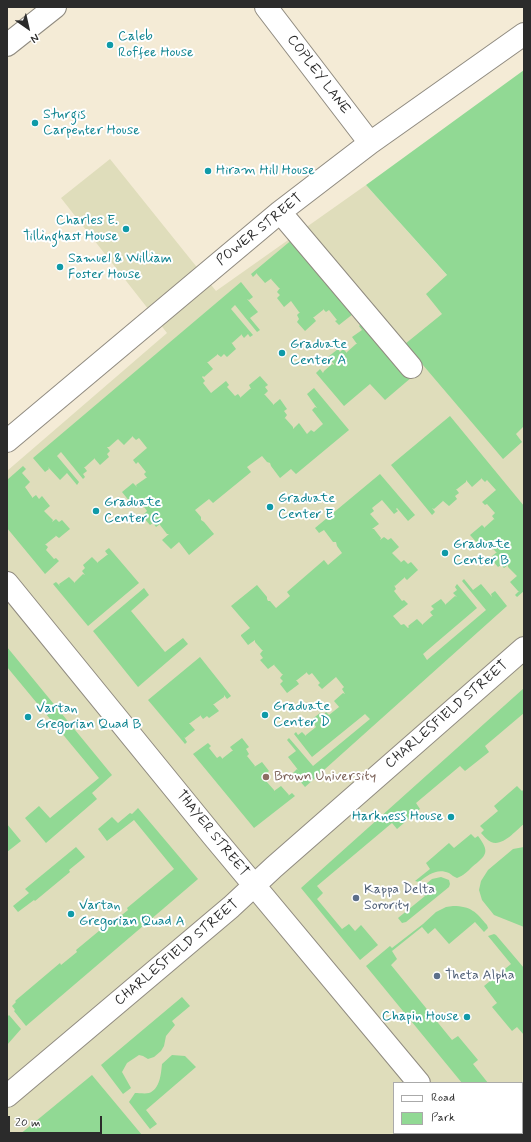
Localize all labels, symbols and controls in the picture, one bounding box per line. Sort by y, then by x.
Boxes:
north arrow [8,8,48,48]
place label: Caleb Roffee House [118,29,193,62]
text: N [28,30,42,46]
street label: COPLEY LANE [283,32,353,118]
marker: Caleb Roffee House [105,40,115,50]
place label: Sturgis Carpenter House [43,107,140,140]
marker: Sturgis Carpenter House [30,118,40,128]
place label: Hiram Hill House [216,163,315,179]
marker: Hiram Hill House [203,166,213,176]
street label: POWER STREET [214,190,306,270]
place label: Charles E. Tillinghast House [23,213,118,246]
marker: Charles E. Tillinghast House [121,224,131,234]
place label: Samuel & William Foster House [68,251,172,284]
marker: Samuel & William Foster House [55,262,65,272]
place label: Graduate Center A [290,337,347,370]
marker: Graduate Center A [277,348,287,358]
place label: Graduate Center E [278,491,335,524]
place label: Graduate Center C [104,495,161,528]
marker: Graduate Center E [265,502,275,512]
marker: Graduate Center C [91,506,101,516]
place label: Graduate Center B [453,537,510,570]
marker: Graduate Center B [440,548,450,558]
street label: CHARLESFIELD STREET [382,657,512,773]
place label: Graduate Center D [273,699,330,732]
place label: Vartan Gregorian Quad B [36,701,141,734]
marker: Graduate Center D [260,710,270,720]
marker: Vartan Gregorian Quad B [23,712,33,722]
place label: Brown University [274,769,376,785]
marker: Brown University [261,772,271,782]
street label: THAYER STREET [172,787,252,881]
place label: Harkness House [352,809,443,825]
marker: Harkness House [446,812,456,822]
place label: Kappa Delta Sorority [364,882,435,914]
marker: Kappa Delta Sorority [351,893,361,903]
street label: CHARLESFIELD STREET [112,896,242,1010]
place label: Vartan Gregorian Quad A [79,898,185,930]
marker: Vartan Gregorian Quad A [66,909,76,919]
place label: Theta Alpha [445,968,515,984]
marker: Theta Alpha [432,971,442,981]
place label: Chapin House [382,1009,459,1025]
marker: Chapin House [462,1012,472,1022]
legend [393,1082,523,1134]
text: Road [431,1090,455,1106]
scale bar [10,1108,104,1134]
text: Park [431,1110,455,1126]
text: 20 m [15,1115,41,1131]

